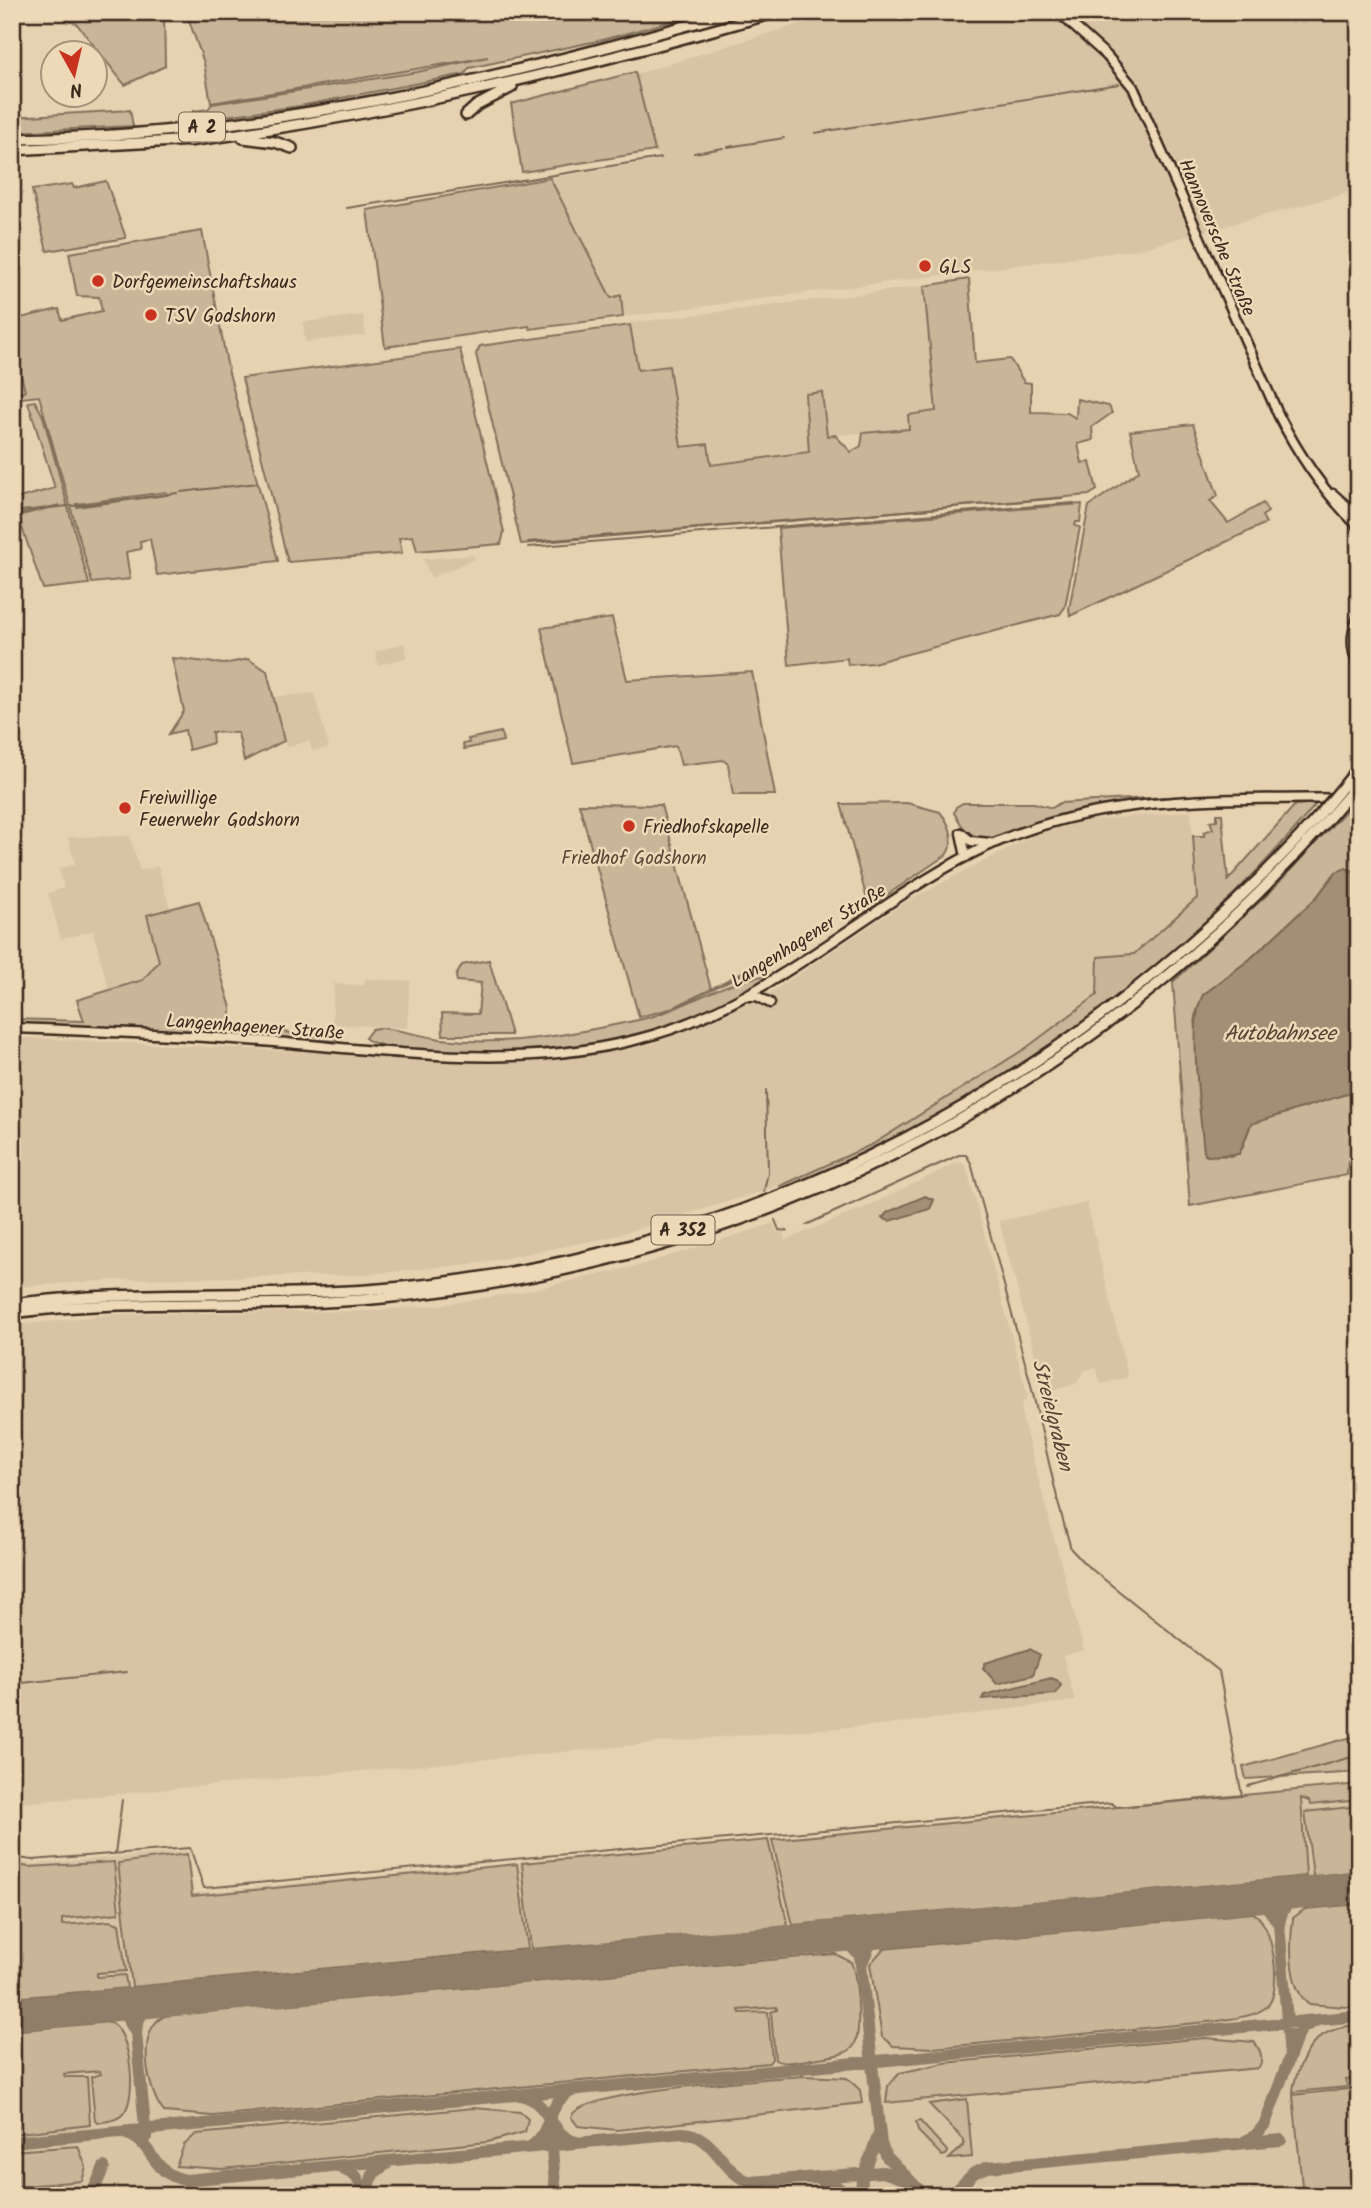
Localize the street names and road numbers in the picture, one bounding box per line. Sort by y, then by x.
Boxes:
road number: A 2 [179,112,225,142]
street label: Hannoversche Straße [1169,154,1263,322]
street label: Langenhagener Straße [725,876,893,997]
street label: Langenhagener Straße [165,1007,345,1049]
road number: A 352 [652,1216,714,1245]

